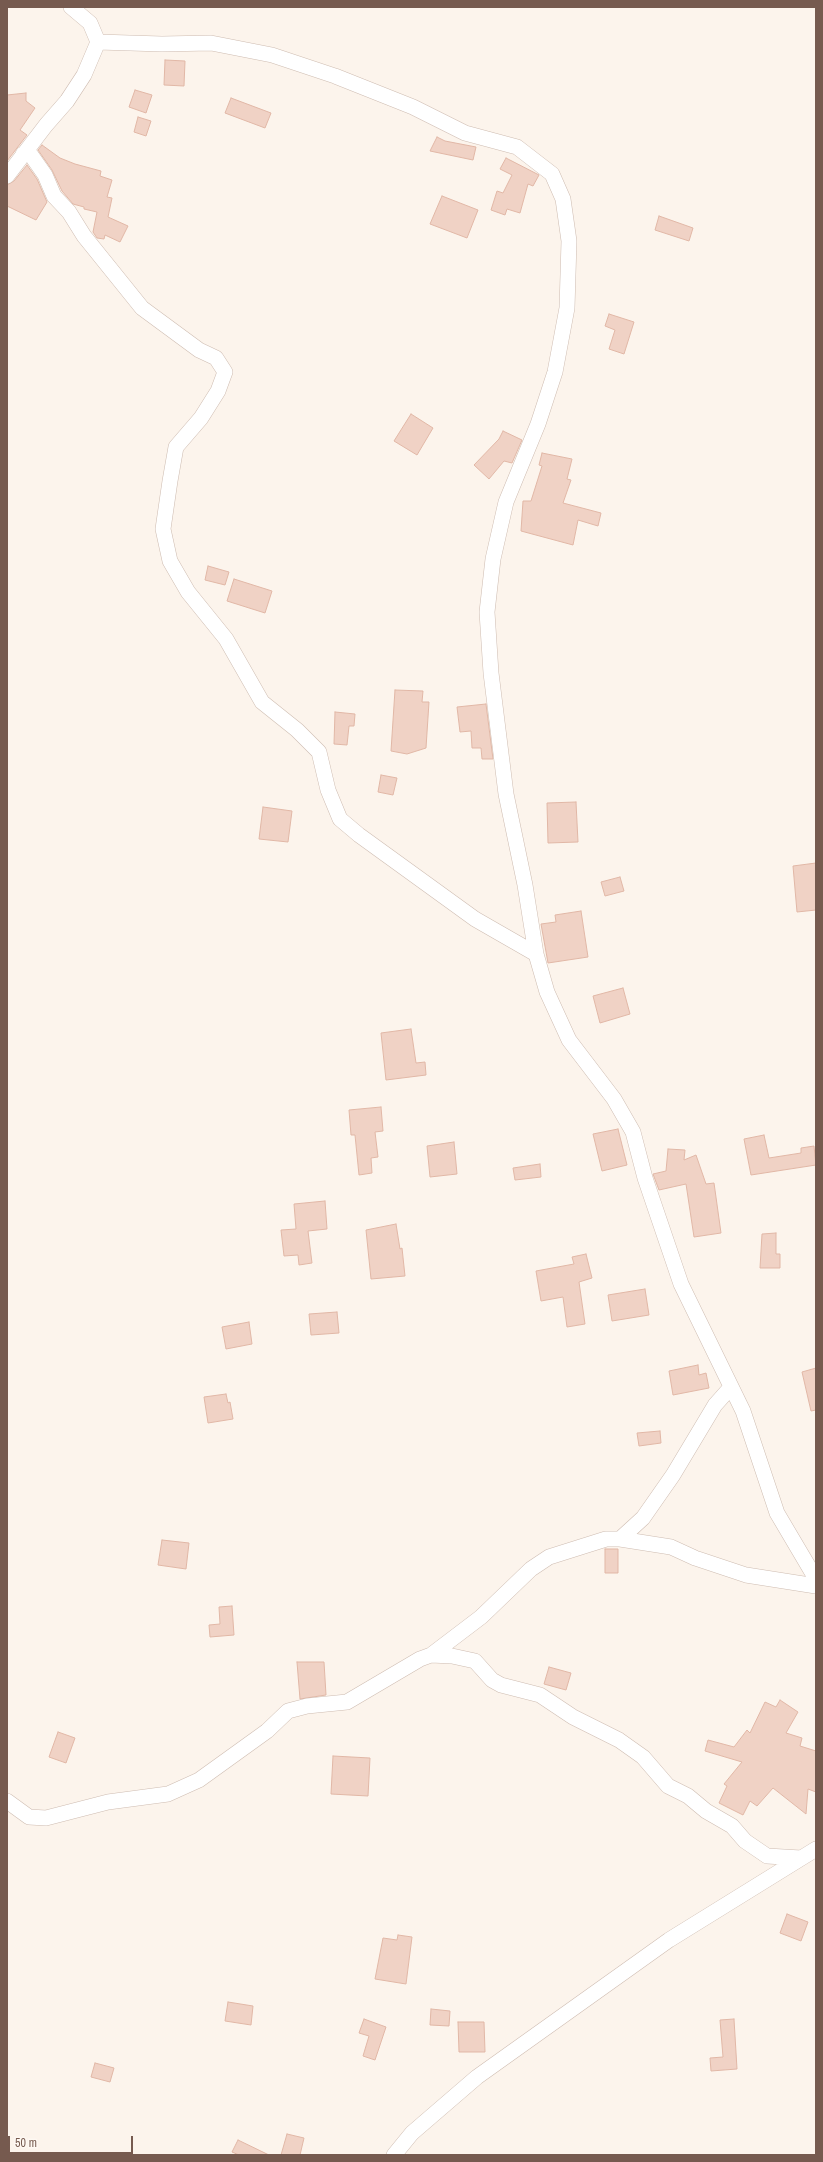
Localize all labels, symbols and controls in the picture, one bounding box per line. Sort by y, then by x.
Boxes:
scale bar [10,2128,135,2154]
text: 50 m [15,2135,37,2151]

